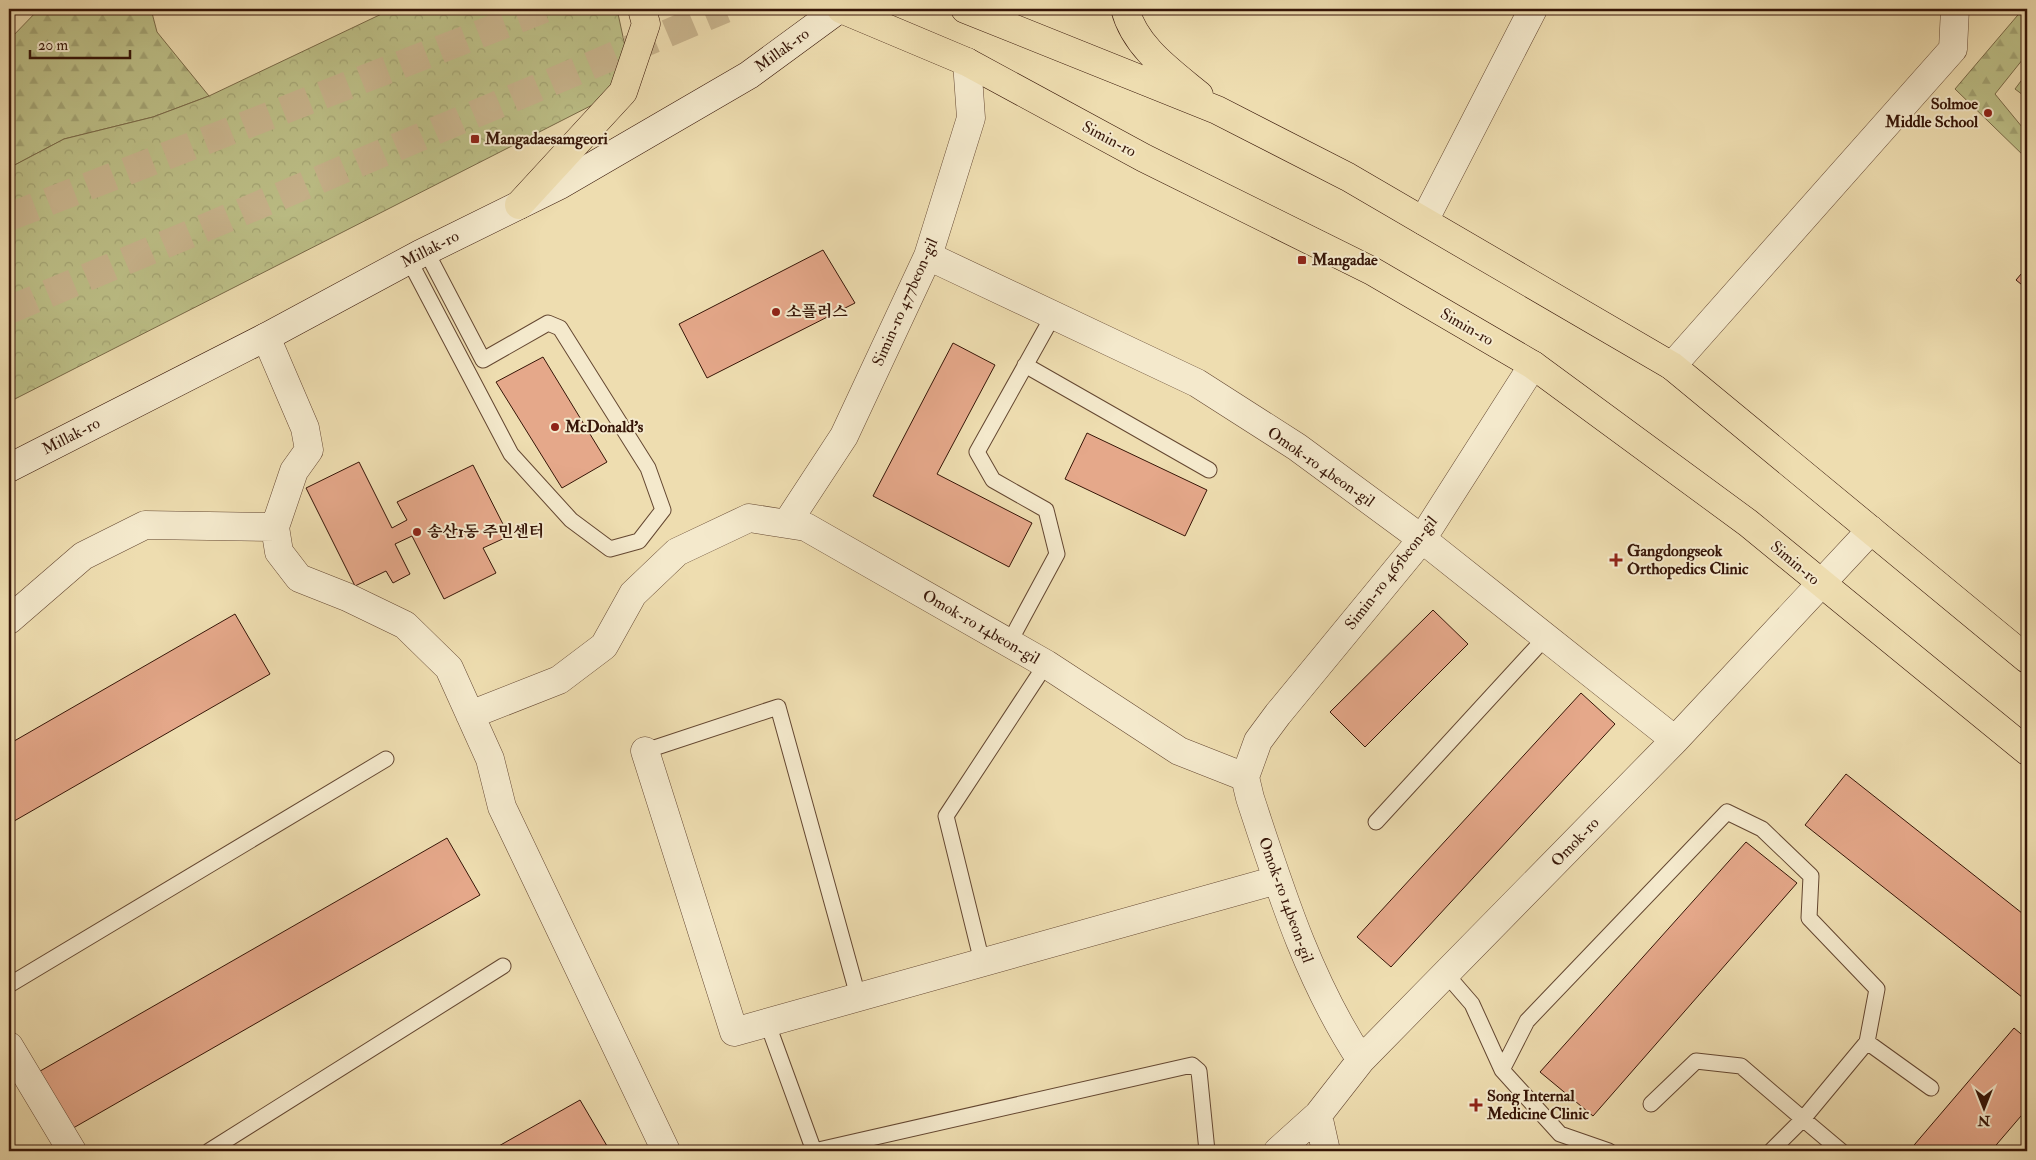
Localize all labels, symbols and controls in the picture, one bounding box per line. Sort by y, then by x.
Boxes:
street label: Millak-ro [751,23,813,76]
scale bar [30,28,130,60]
text: 20 m [38,36,68,55]
place label: Solmoe Middle School [1884,94,1979,132]
marker: Solmoe Middle School [1982,107,1994,119]
street label: Simin-ro [1079,116,1140,162]
place label: Mangadaesamgeori [484,129,609,150]
marker: Mangadaesamgeori [469,133,481,145]
street label: Millak-ro [398,226,463,272]
street label: Simin-ro 477beon-gil [868,235,942,369]
place label: Mangadae [1311,250,1378,271]
marker: Mangadae [1296,254,1308,266]
place label: 소플러스 [786,302,848,322]
street label: Simin-ro [1437,304,1498,350]
marker: 소플러스 [770,306,782,318]
street label: Millak-ro [39,413,104,459]
place label: McDonald's [564,417,644,437]
marker: McDonald's [549,421,561,433]
street label: Omok-ro 4beon-gil [1263,423,1379,511]
street label: Simin-ro 465beon-gil [1340,512,1442,634]
place label: 송산1동 주민센터 [427,522,544,542]
marker: 송산1동 주민센터 [411,526,423,538]
street label: Simin-ro [1766,537,1824,590]
place label: Gangdongseok Orthopedics Clinic [1627,541,1749,580]
marker: Gangdongseok Orthopedics Clinic [1609,553,1623,567]
street label: Omok-ro 14beon-gil [919,585,1043,669]
street label: Omok-ro [1547,813,1604,871]
street label: Omok-ro 14beon-gil [1254,834,1318,966]
north arrow [1958,1082,2008,1132]
place label: Song Internal Medicine Clinic [1486,1086,1589,1124]
marker: Song Internal Medicine Clinic [1469,1098,1483,1112]
text: N [1977,1112,1991,1129]

